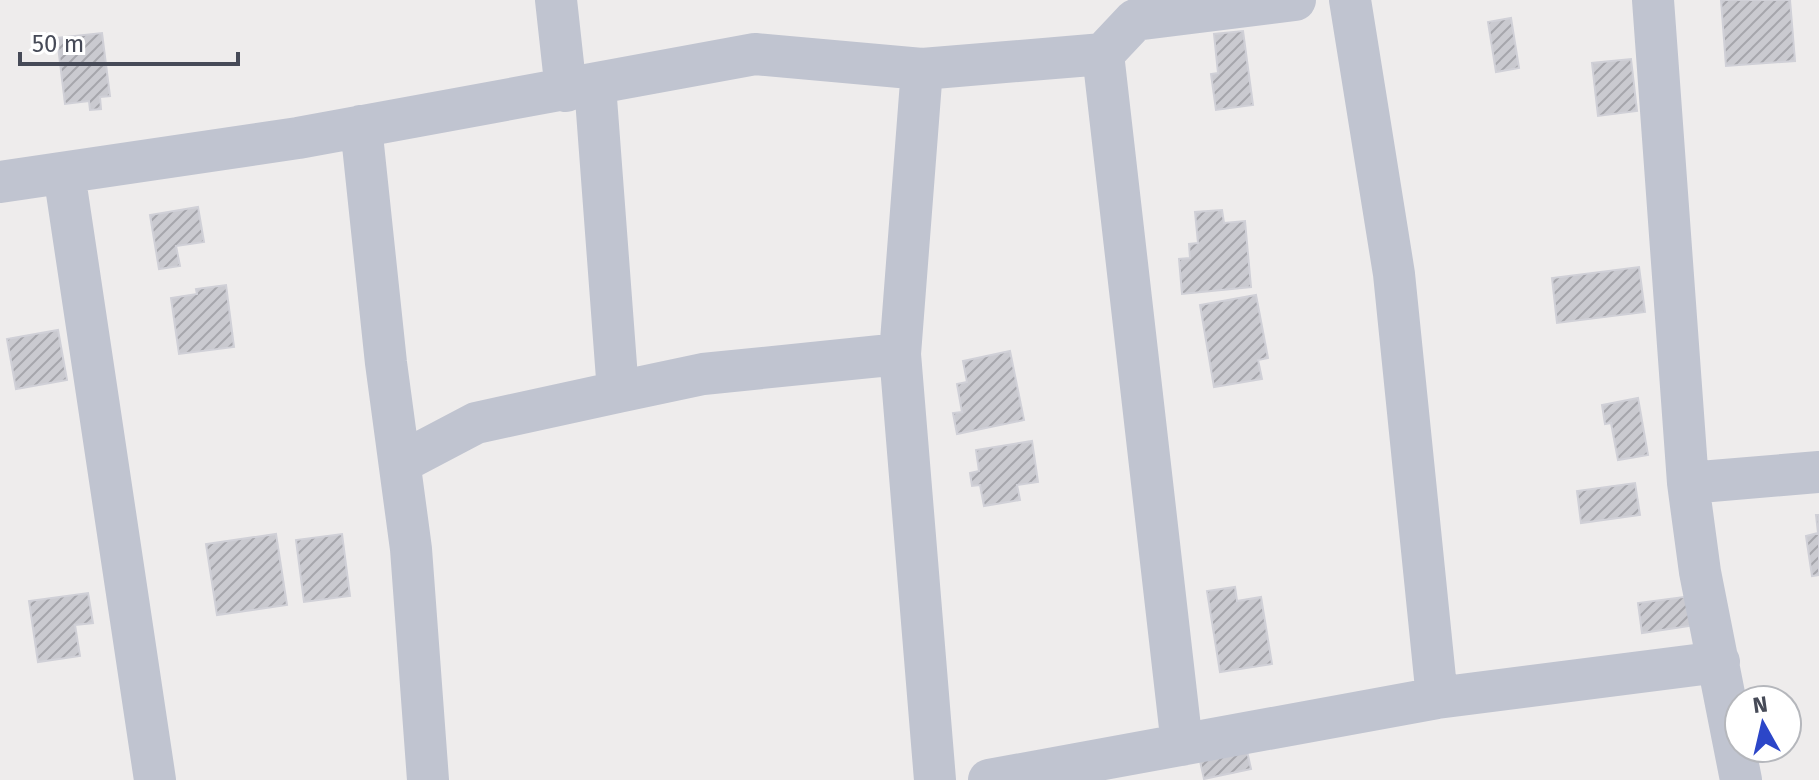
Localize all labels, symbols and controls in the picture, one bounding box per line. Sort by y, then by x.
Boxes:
scale bar [20,16,238,66]
text: 50 m [32,30,84,58]
north arrow [1723,684,1803,764]
text: N [1751,690,1769,719]

